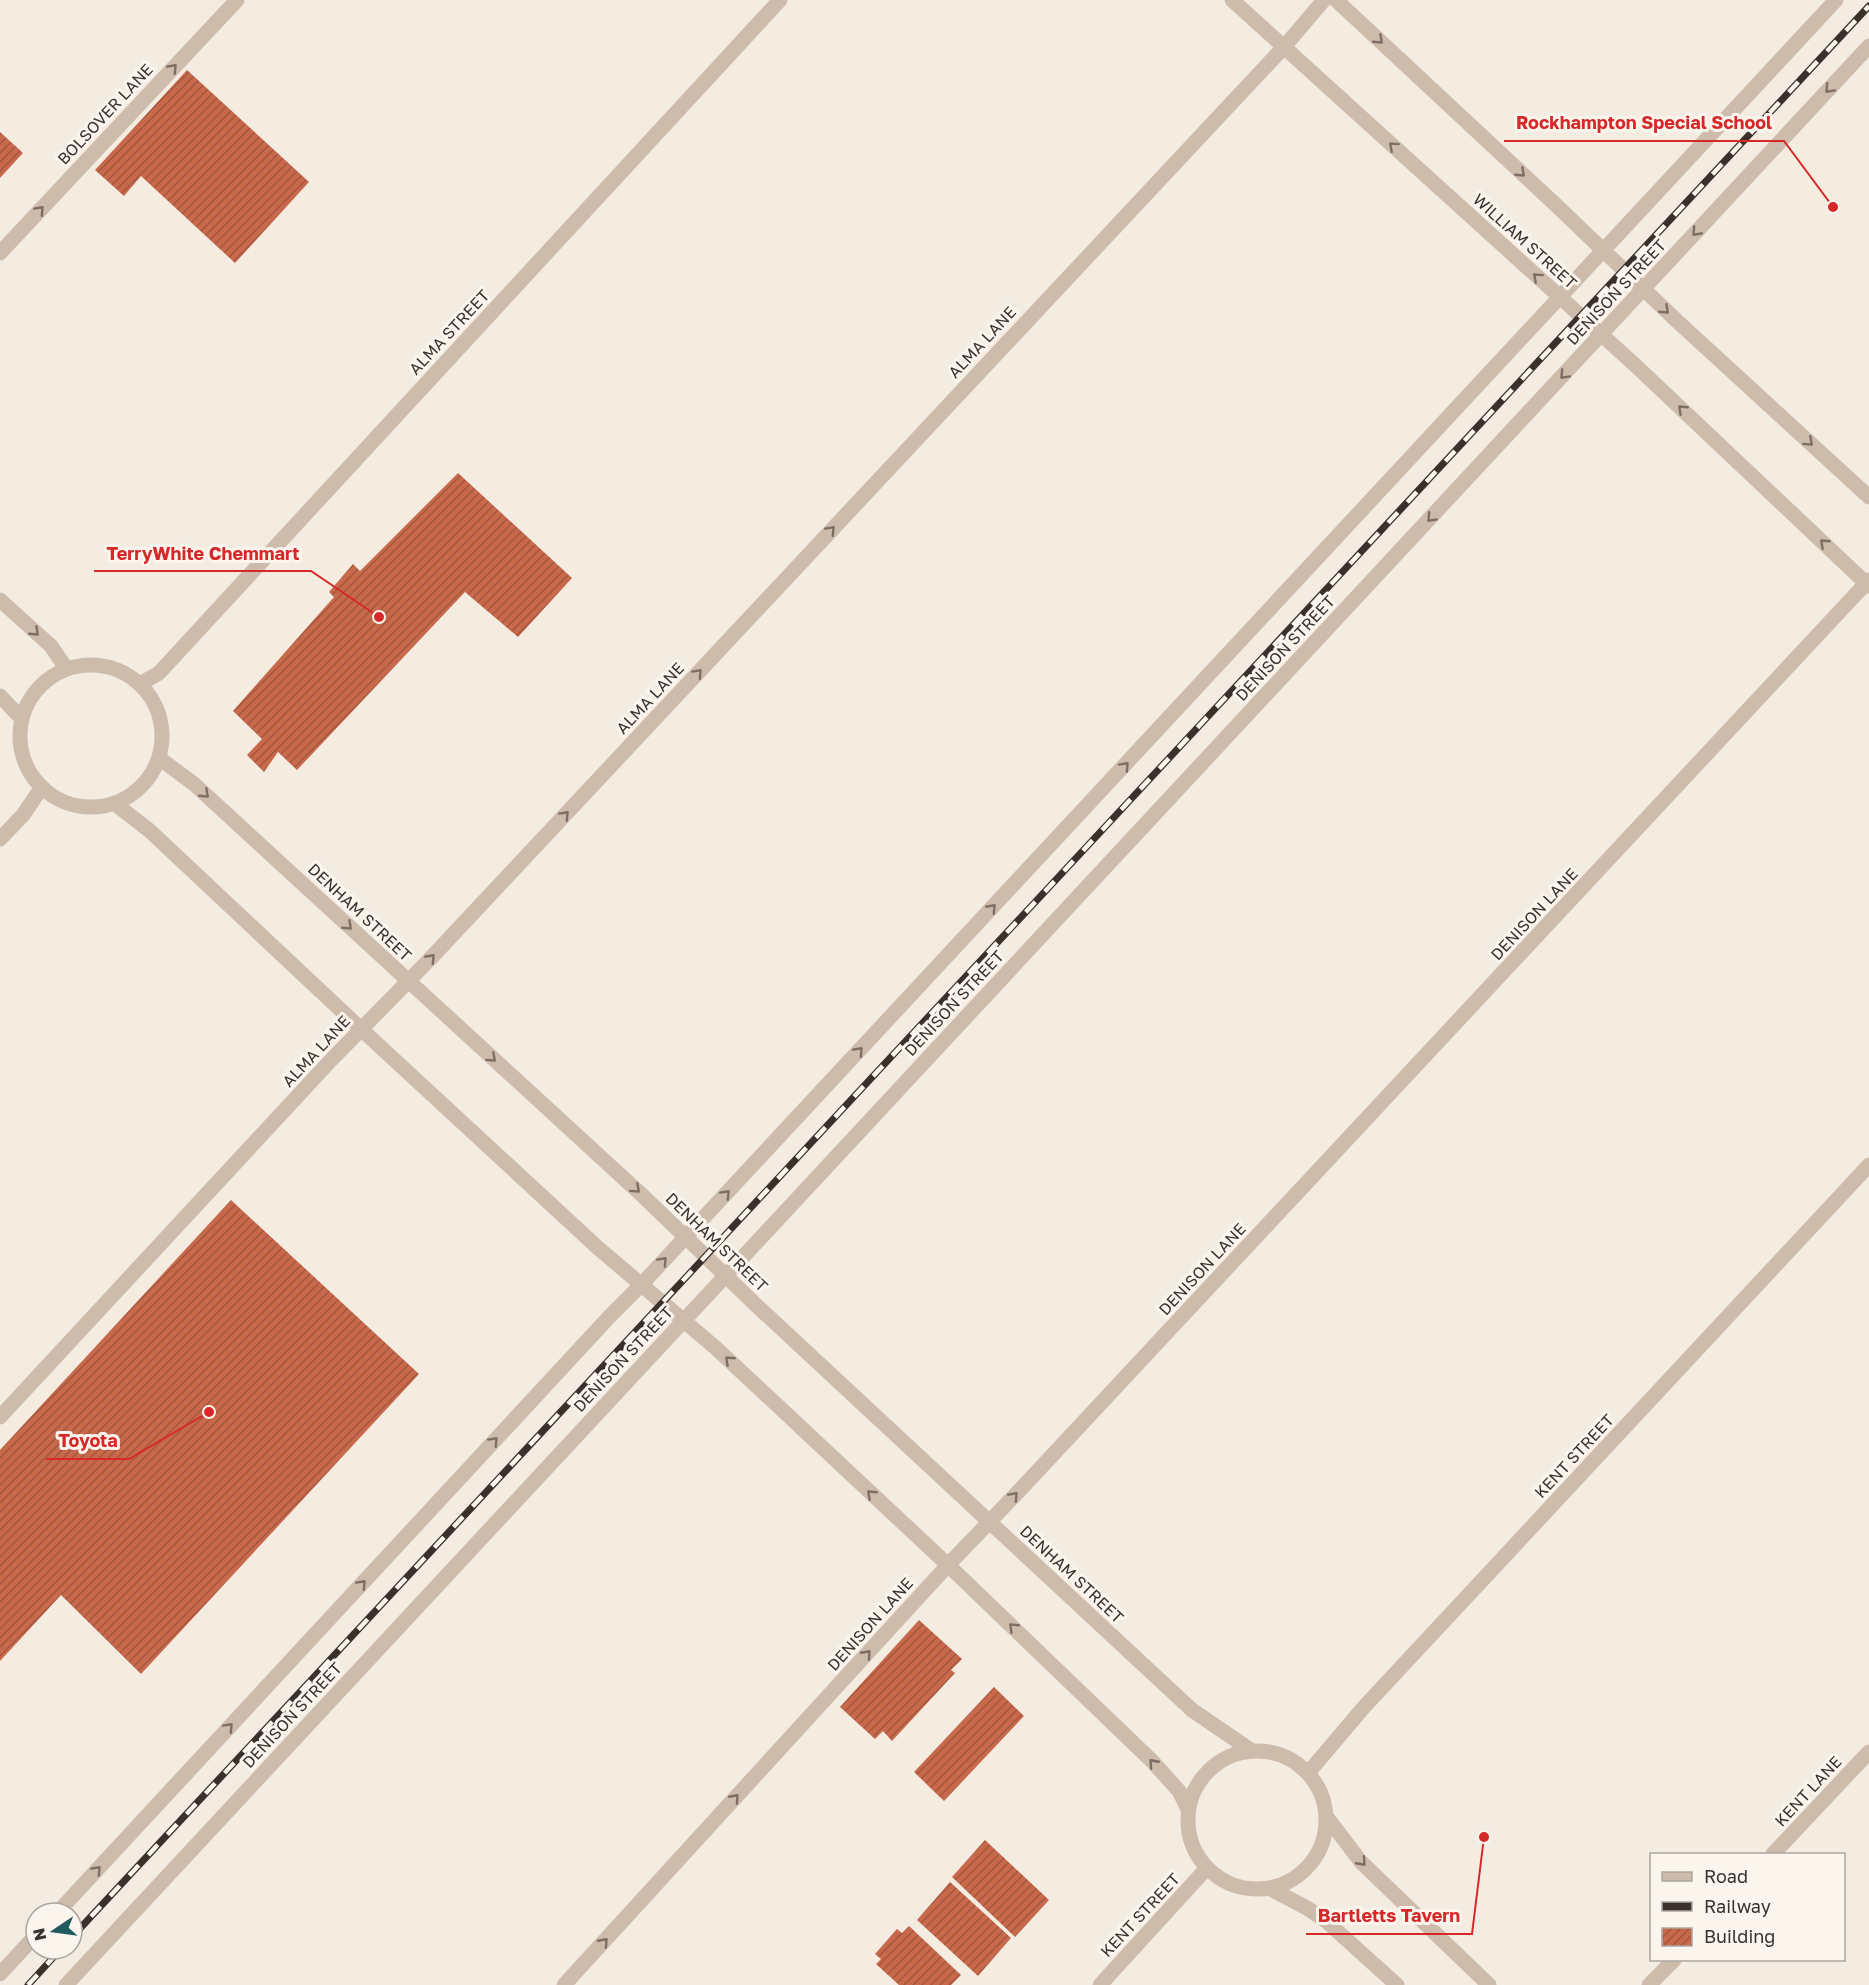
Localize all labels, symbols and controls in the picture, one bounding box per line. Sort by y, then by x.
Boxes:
one-way arrow [1372,33,1382,44]
street label: BOLSOVER LANE [53,59,157,169]
one-way arrow [166,64,177,75]
one-way arrow [1825,83,1836,93]
callout: Rockhampton Special School [1504,105,1784,141]
text: Rockhampton Special School [1516,111,1772,133]
one-way arrow [1389,142,1399,153]
one-way arrow [1515,166,1525,177]
street label: WILLIAM STREET [1469,189,1581,293]
one-way arrow [33,207,44,217]
one-way arrow [1692,225,1703,236]
street label: DENISON STREET [1562,235,1670,349]
one-way arrow [1533,273,1544,284]
street label: ALMA STREET [405,285,493,379]
street label: ALMA LANE [944,302,1020,382]
one-way arrow [1659,303,1669,314]
one-way arrow [1560,368,1571,379]
one-way arrow [1678,405,1689,416]
one-way arrow [1802,435,1813,446]
one-way arrow [1427,511,1438,521]
one-way arrow [824,527,835,537]
callout: TerryWhite Chemmart [94,535,311,571]
one-way arrow [1820,539,1830,550]
text: TerryWhite Chemmart [106,542,300,564]
street label: DENISON STREET [1231,591,1339,705]
one-way arrow [28,625,39,636]
street label: ALMA LANE [612,658,688,738]
one-way arrow [690,669,701,680]
one-way arrow [1117,762,1128,773]
one-way arrow [198,787,208,798]
one-way arrow [557,812,568,823]
street label: DENHAM STREET [304,859,416,965]
street label: DENISON LANE [1486,864,1582,964]
one-way arrow [984,905,995,916]
one-way arrow [341,919,352,930]
street label: DENISON STREET [900,946,1008,1060]
one-way arrow [424,954,435,965]
street label: ALMA LANE [278,1011,354,1091]
one-way arrow [852,1047,863,1058]
one-way arrow [485,1051,496,1062]
one-way arrow [629,1182,640,1193]
street label: DENHAM STREET [662,1188,772,1296]
one-way arrow [719,1190,730,1200]
street label: DENISON LANE [1154,1219,1250,1319]
one-way arrow [656,1257,667,1268]
street label: DENISON STREET [569,1302,677,1416]
one-way arrow [725,1357,736,1368]
street label: KENT STREET [1530,1410,1618,1502]
callout: Toyota [46,1423,129,1459]
text: Toyota [58,1429,118,1451]
one-way arrow [487,1437,498,1448]
one-way arrow [867,1490,878,1501]
one-way arrow [1007,1493,1018,1504]
street label: DENHAM STREET [1016,1521,1128,1627]
street label: DENISON LANE [823,1573,917,1675]
one-way arrow [354,1580,365,1591]
one-way arrow [1009,1624,1020,1635]
one-way arrow [860,1650,871,1661]
street label: DENISON STREET [238,1658,346,1772]
one-way arrow [222,1723,233,1734]
street label: KENT LANE [1770,1752,1846,1830]
one-way arrow [1150,1759,1161,1770]
one-way arrow [728,1794,739,1805]
legend [1650,1853,1845,1961]
one-way arrow [1355,1855,1366,1865]
text: Road [1704,1865,1748,1887]
one-way arrow [89,1866,100,1877]
street label: KENT STREET [1096,1869,1184,1961]
text: Railway [1704,1895,1771,1917]
callout: Bartletts Tavern [1306,1898,1472,1934]
north arrow [24,1901,84,1961]
text: Bartletts Tavern [1318,1904,1460,1926]
text: Building [1704,1925,1775,1947]
text: N [28,1926,50,1943]
one-way arrow [596,1938,607,1949]

